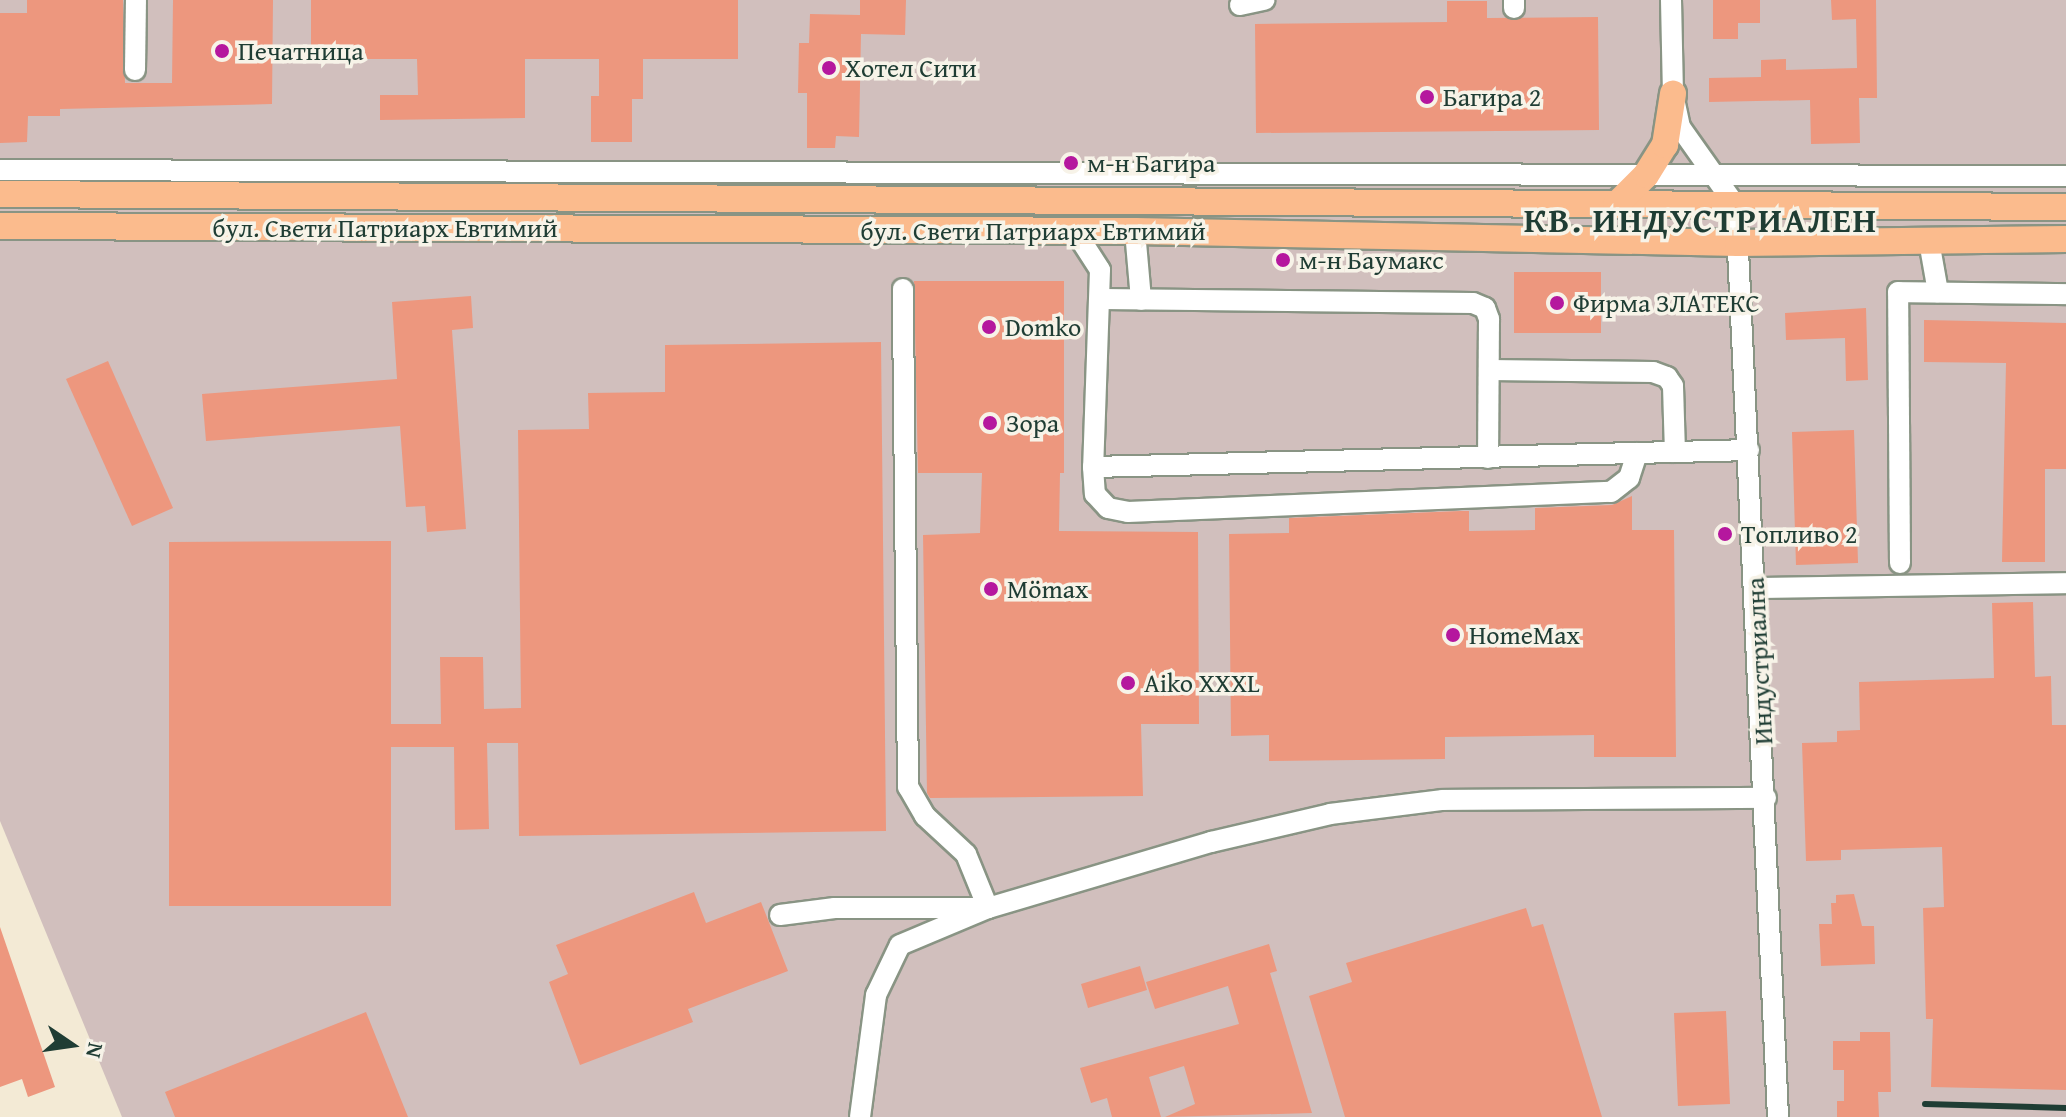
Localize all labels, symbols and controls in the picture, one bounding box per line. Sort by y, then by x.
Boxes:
place label: Печатница [238,35,364,67]
marker: Печатница [213,42,231,60]
place label: Хотел Сити [845,52,977,84]
marker: Хотел Сити [820,59,838,77]
place label: Багира 2 [1443,81,1541,113]
marker: Багира 2 [1418,88,1436,106]
place label: м-н Багира [1087,147,1215,179]
marker: м-н Багира [1062,154,1080,172]
district label: КВ. ИНДУСТРИАЛЕН [1524,200,1878,240]
street label: бул. Свети Патриарх Евтимий [212,212,558,244]
street label: бул. Свети Патриарх Евтимий [860,215,1206,247]
place label: м-н Баумакс [1299,244,1444,276]
marker: м-н Баумакс [1274,251,1292,269]
place label: Фирма ЗЛАТЕКС [1573,287,1760,319]
marker: Фирма ЗЛАТЕКС [1548,294,1566,312]
place label: Domko [1005,311,1081,343]
marker: Domko [980,318,998,336]
place label: Зора [1006,407,1059,439]
marker: Зора [981,414,999,432]
place label: Топливо 2 [1741,518,1857,550]
marker: Топливо 2 [1716,525,1734,543]
place label: Mömax [1007,573,1088,605]
street label: Индустриална [1739,576,1779,746]
marker: Mömax [982,580,1000,598]
place label: HomeMax [1469,619,1580,651]
marker: HomeMax [1444,626,1462,644]
place label: Aiko XXXL [1144,667,1260,699]
marker: Aiko XXXL [1119,674,1137,692]
north arrow [32,1005,112,1085]
text: N [78,1040,113,1061]

